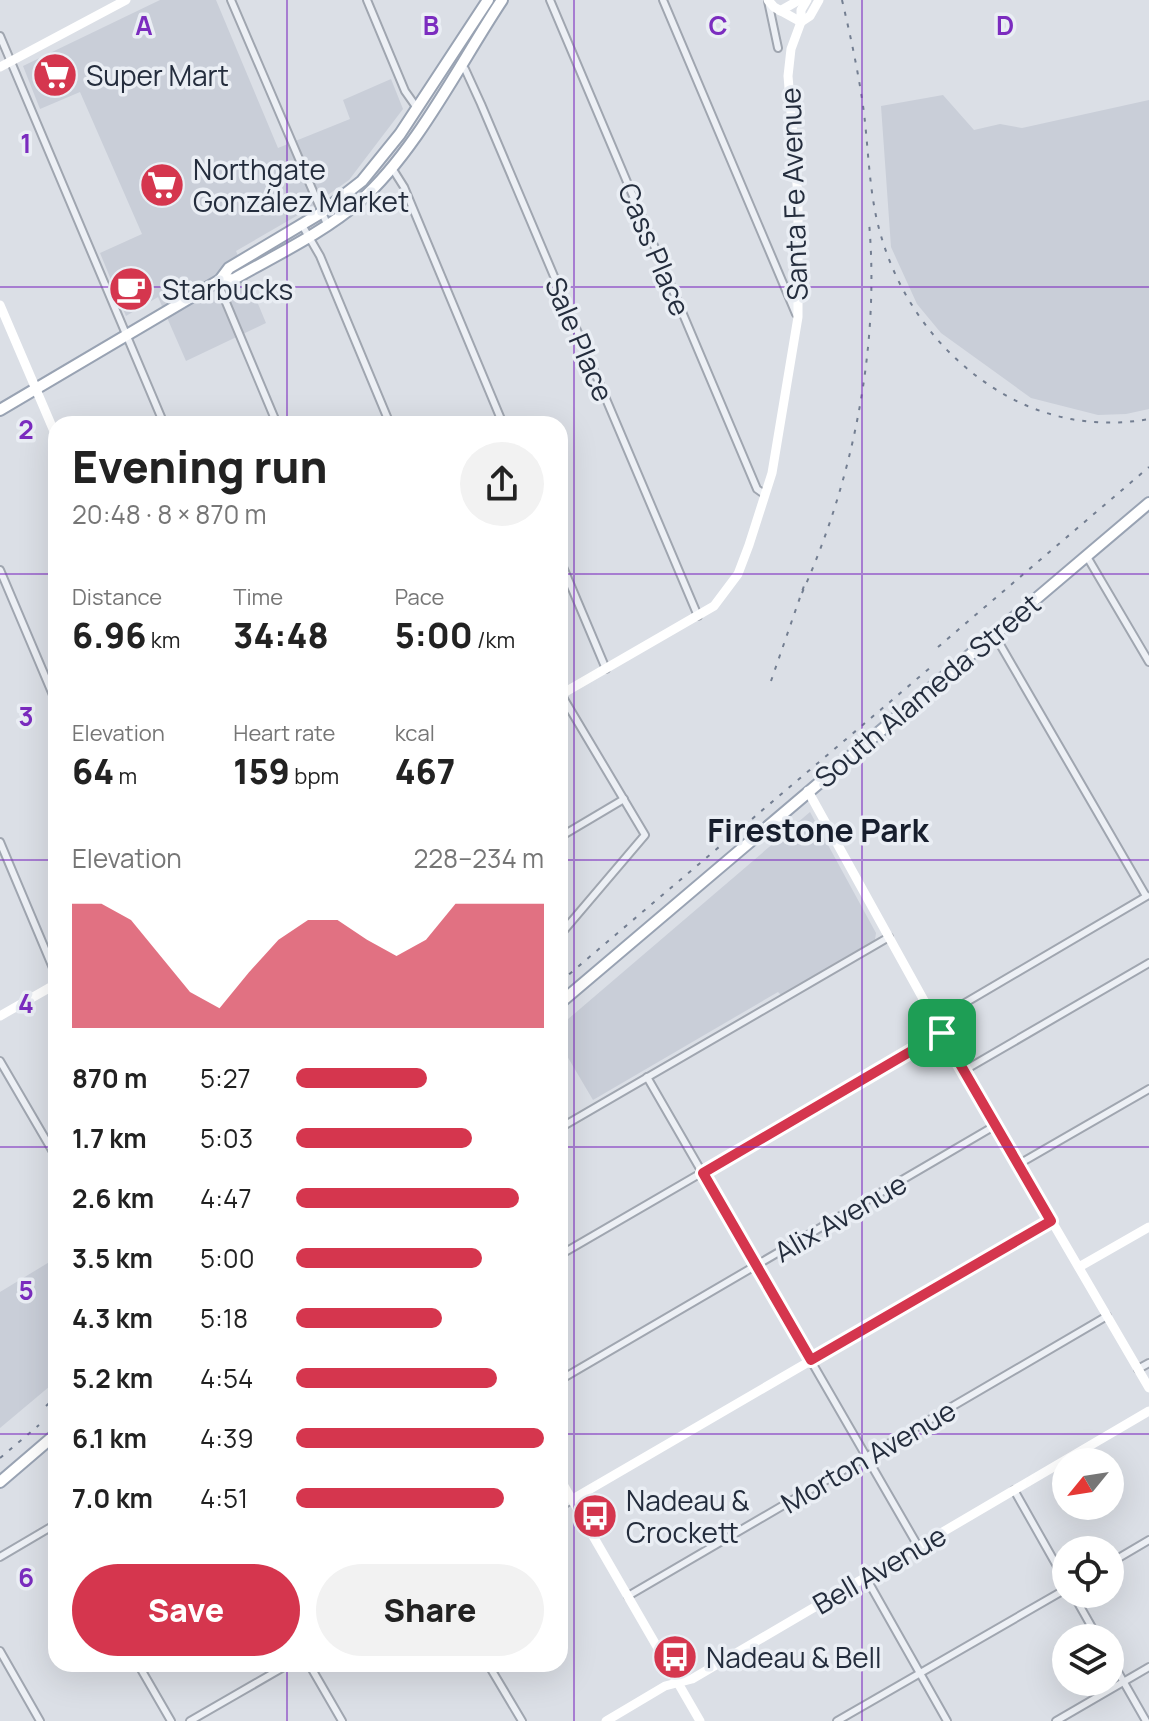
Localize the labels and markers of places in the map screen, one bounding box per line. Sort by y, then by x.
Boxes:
supermarket icon: Super Mart [31,51,79,99]
place label: Super Mart [86,56,229,94]
place label: Northgate González Market [193,150,409,220]
supermarket icon: Northgate González Market [138,161,186,209]
cafe icon: Starbucks [107,265,155,313]
place label: Starbucks [162,270,293,308]
pin [908,999,976,1067]
place label: Nadeau & Crockett [626,1481,749,1551]
bus stop icon: Nadeau & Crockett [571,1492,619,1540]
bus stop icon: Nadeau & Bell [651,1633,699,1681]
place label: Nadeau & Bell [706,1638,882,1676]

